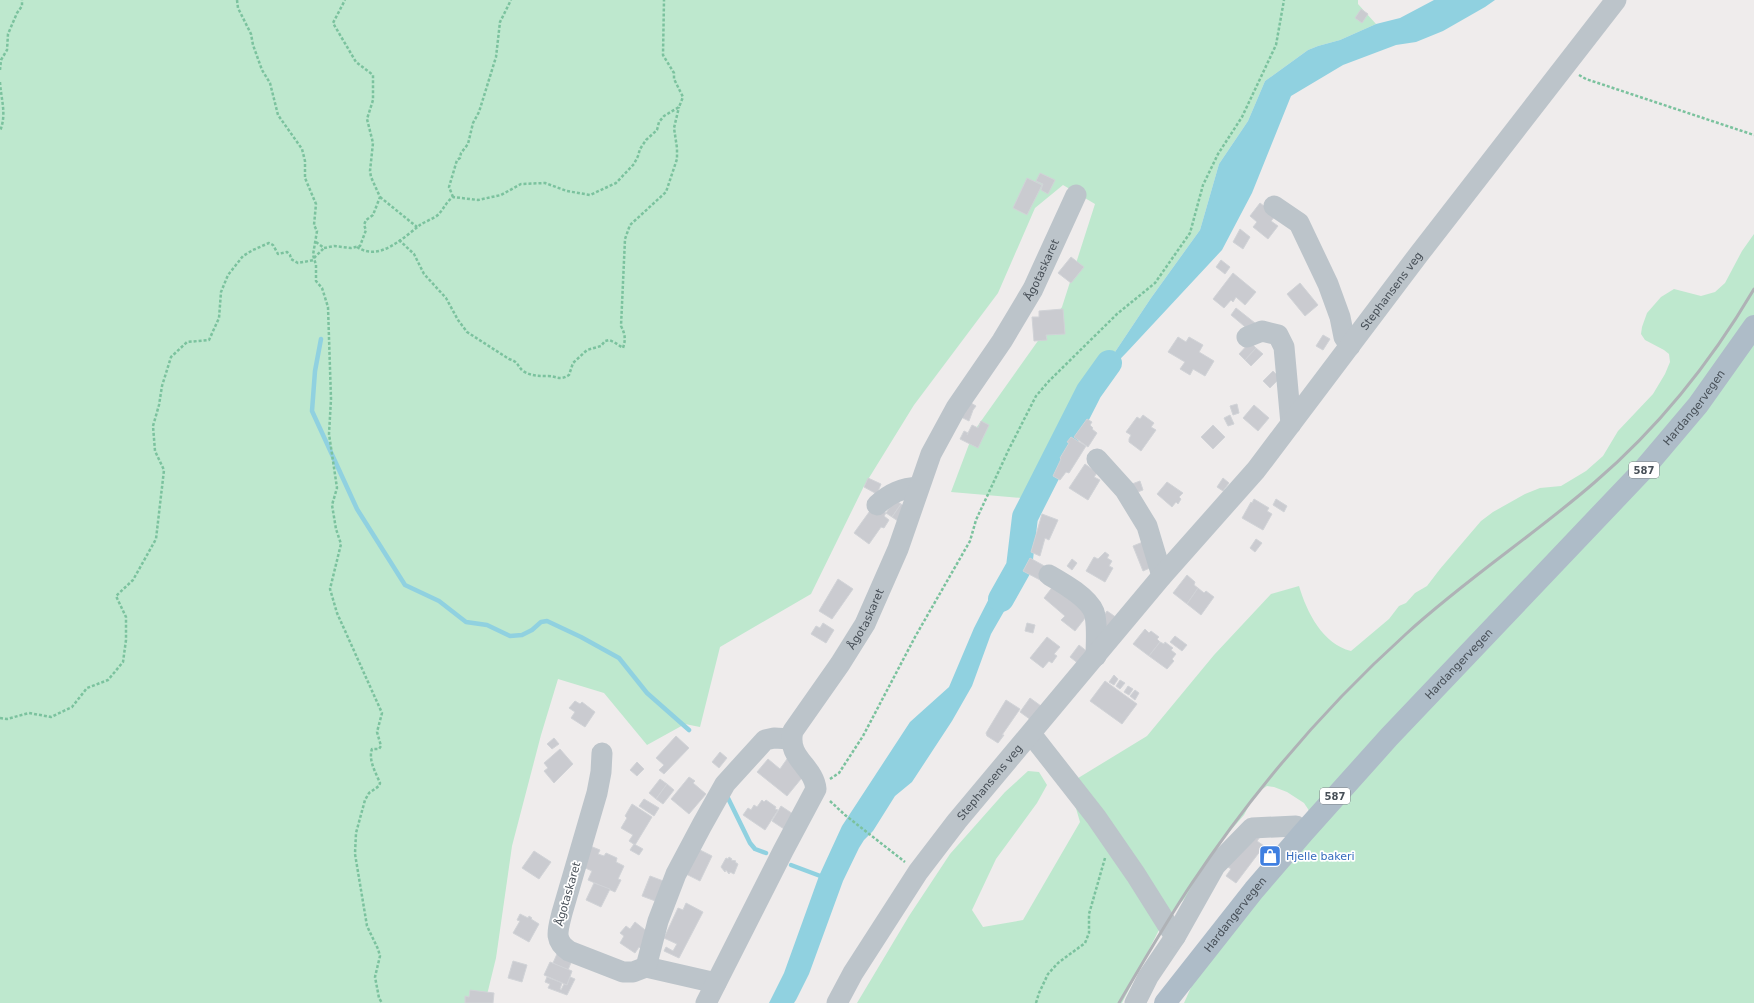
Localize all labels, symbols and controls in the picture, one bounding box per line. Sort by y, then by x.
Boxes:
street label: Ågotaskaret [1021,236,1062,303]
street label: Stephansens veg [1358,249,1425,333]
street label: Hardangervegen [1660,367,1727,448]
road number: 587 [1629,462,1659,478]
street label: Ågotaskaret [844,586,886,652]
street label: Hardangervegen [1422,626,1495,702]
street label: Stephansens veg [954,742,1025,823]
road number: 587 [1320,788,1350,804]
shop icon: Hjelle bakeri [1257,843,1283,869]
place label: Hjelle bakeri [1286,850,1355,863]
street label: Ågotaskaret [553,860,584,928]
street label: Hardangervegen [1201,874,1269,955]

